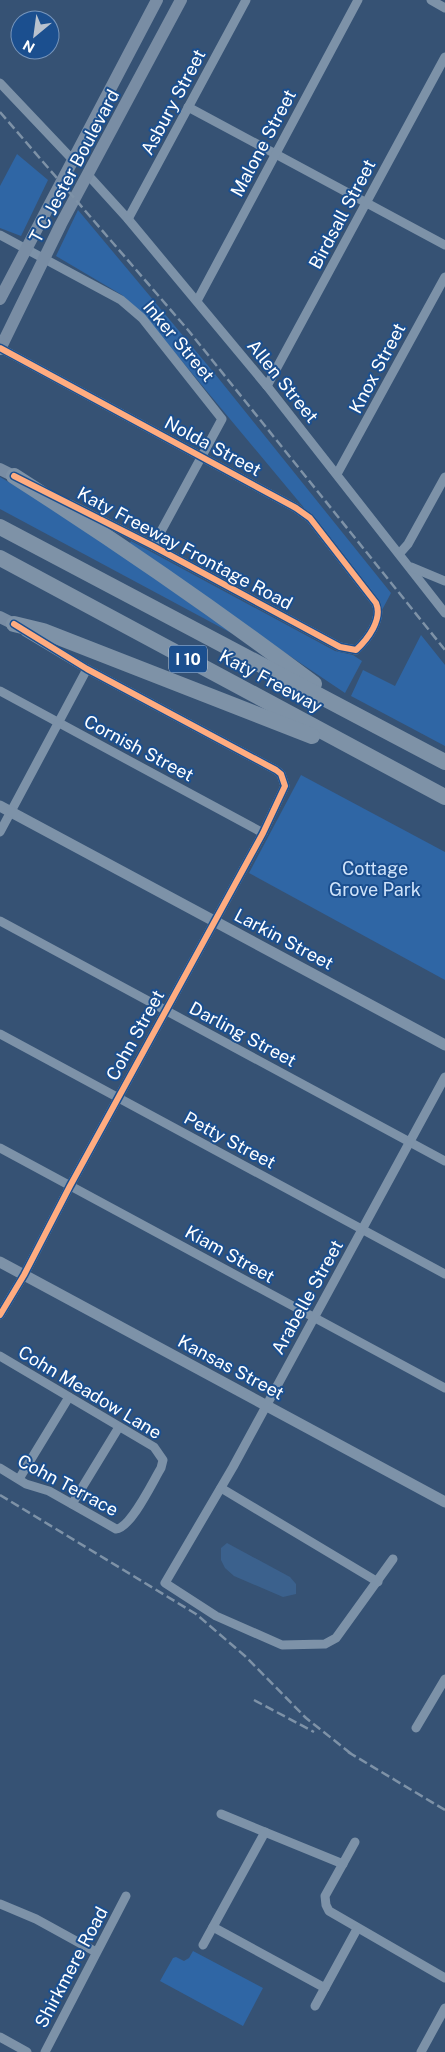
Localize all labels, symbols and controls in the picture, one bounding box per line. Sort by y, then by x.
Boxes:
north arrow [10,10,60,60]
text: N [20,37,37,56]
street label: Asbury Street [136,46,210,158]
street label: T C Jester Boulevard [25,86,123,246]
street label: Malone Street [226,86,300,200]
street label: Birdsall Street [304,156,380,272]
street label: Inker Street [139,296,219,386]
street label: Knox Street [344,319,410,417]
street label: Allen Street [243,335,323,427]
street label: Nolda Street [161,412,265,480]
street label: Katy Freeway Frontage Road [74,482,296,614]
street label: Katy Freeway [216,645,326,717]
road number: I 10 [169,646,207,672]
street label: Cornish Street [81,710,197,786]
park label: Cottage Grove Park [329,858,421,900]
street label: Larkin Street [231,904,337,974]
street label: Cohn Street [102,986,168,1084]
street label: Darling Street [186,997,300,1071]
street label: Petty Street [181,1107,279,1173]
street label: Kiam Street [182,1221,278,1287]
street label: Arabelle Street [267,1236,347,1358]
street label: Kansas Street [174,1330,288,1404]
street label: Cohn Meadow Lane [15,1341,165,1443]
street label: Cohn Terrace [14,1450,122,1520]
street label: Shirkmere Road [30,1903,112,2031]

